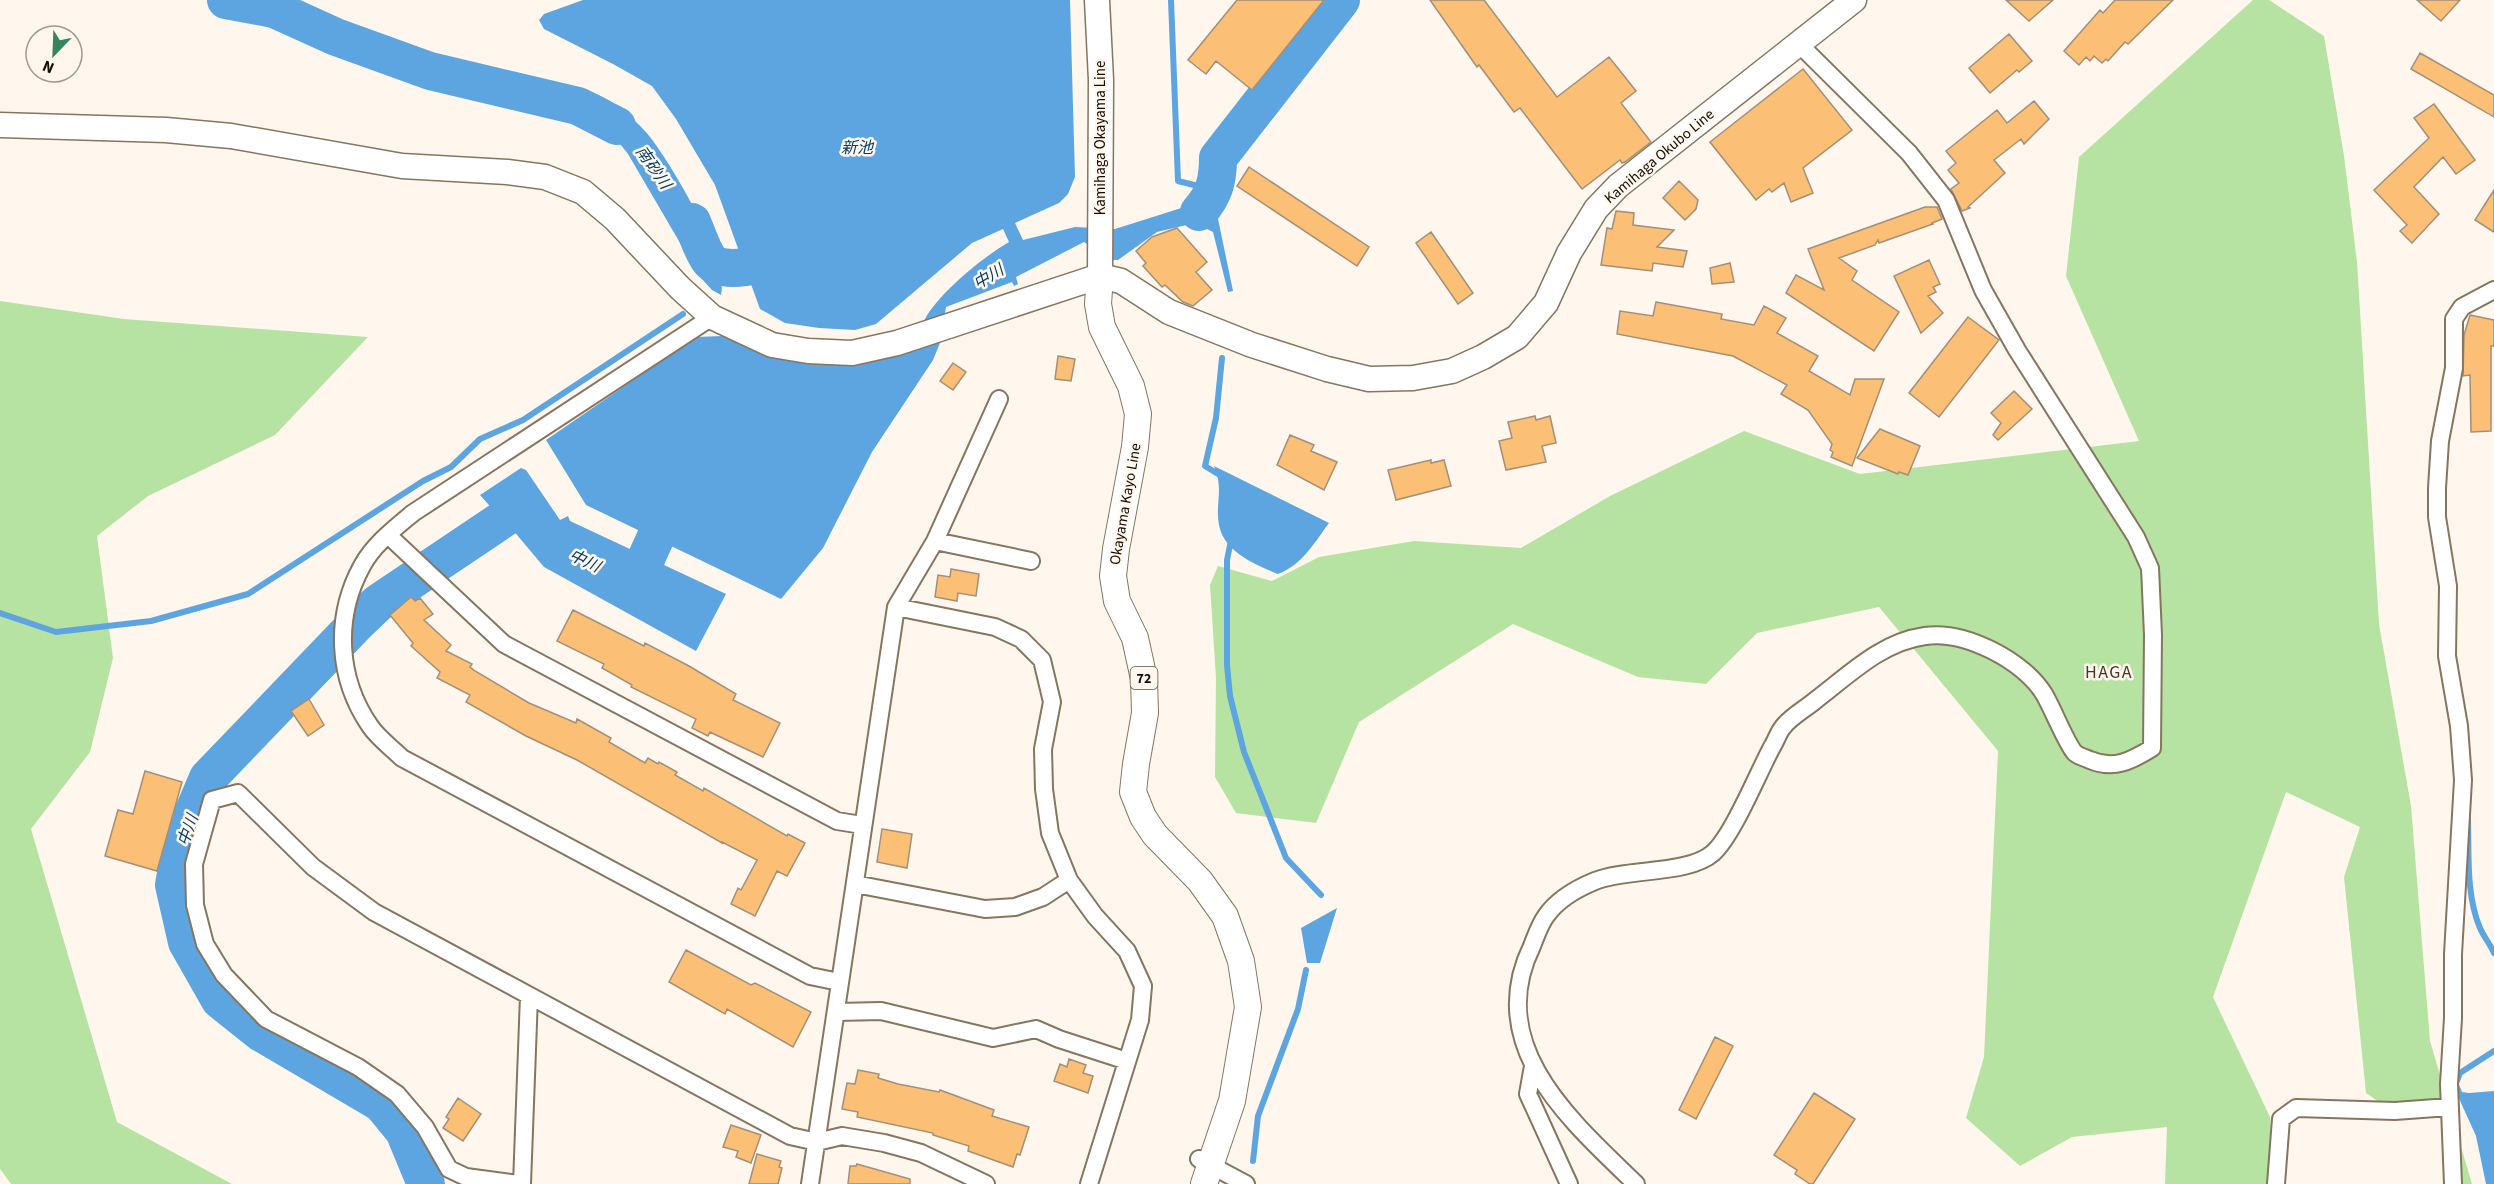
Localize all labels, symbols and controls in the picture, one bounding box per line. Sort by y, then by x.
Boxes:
north arrow [24,24,84,84]
text: N [39,55,58,79]
street label: Kamihaga Okayama Line [1090,61,1111,215]
street label: Kamihaga Okubo Line [1600,104,1719,209]
water label: 新池 [841,137,875,159]
water label: 南砂川 [630,142,677,195]
water label: 中川 [969,258,1010,295]
street label: Okayama Kayo Line [1104,442,1147,566]
water label: 中川 [565,544,606,578]
district label: HAGA [2085,660,2133,685]
road number: 72 [1130,667,1158,689]
water label: 中川 [172,810,204,849]

